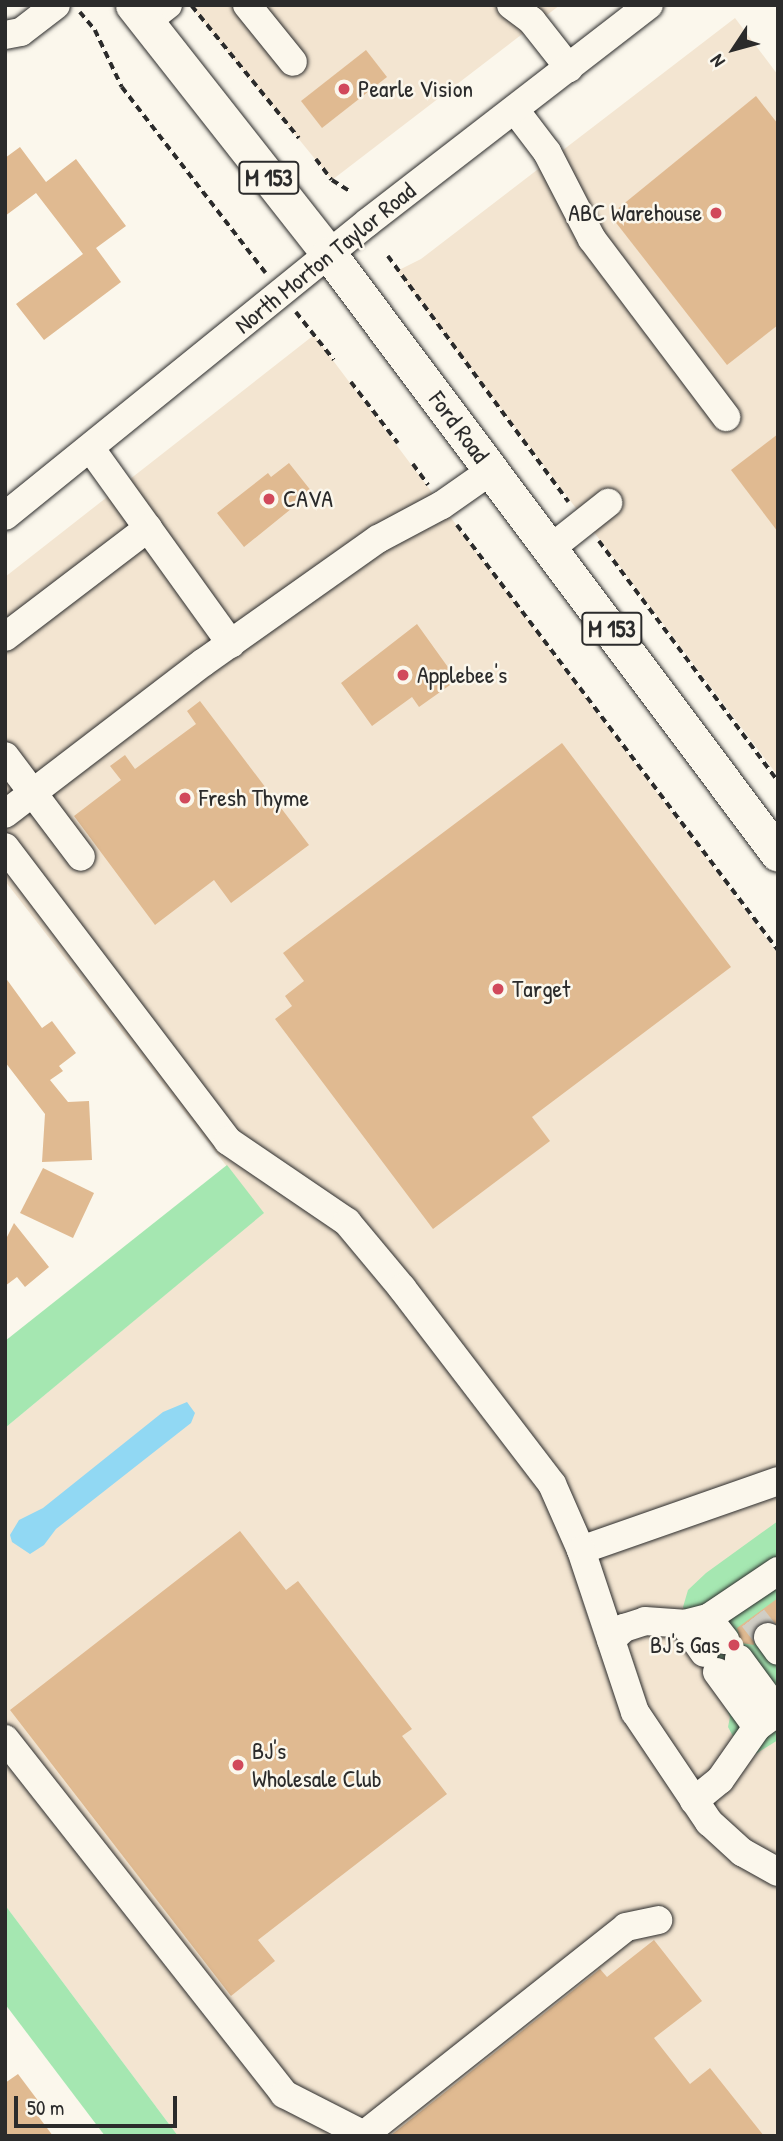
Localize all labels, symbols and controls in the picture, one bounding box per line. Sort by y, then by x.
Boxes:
north arrow [699,14,769,84]
text: N [704,50,731,73]
place label: Pearle Vision [358,75,473,103]
marker: Pearle Vision [336,81,352,97]
road number: M 153 [238,158,300,197]
street label: North Morton Taylor Road [229,176,421,340]
place label: ABC Warehouse [568,199,702,227]
marker: ABC Warehouse [708,205,724,221]
street label: Ford Road [423,386,495,468]
place label: CAVA [283,485,333,513]
marker: CAVA [261,491,277,507]
road number: M 153 [580,610,644,649]
place label: Applebee's [417,661,507,689]
marker: Applebee's [395,667,411,683]
place label: Fresh Thyme [199,784,309,812]
marker: Fresh Thyme [177,790,193,806]
place label: Target [512,975,570,1003]
marker: Target [490,981,506,997]
place label: BJ's Gas [650,1631,720,1659]
marker: BJ's Gas [726,1637,742,1653]
place label: BJ's Wholesale Club [252,1737,382,1793]
marker: BJ's Wholesale Club [230,1757,246,1773]
scale bar [18,2082,180,2126]
text: 50 m [27,2093,64,2122]

